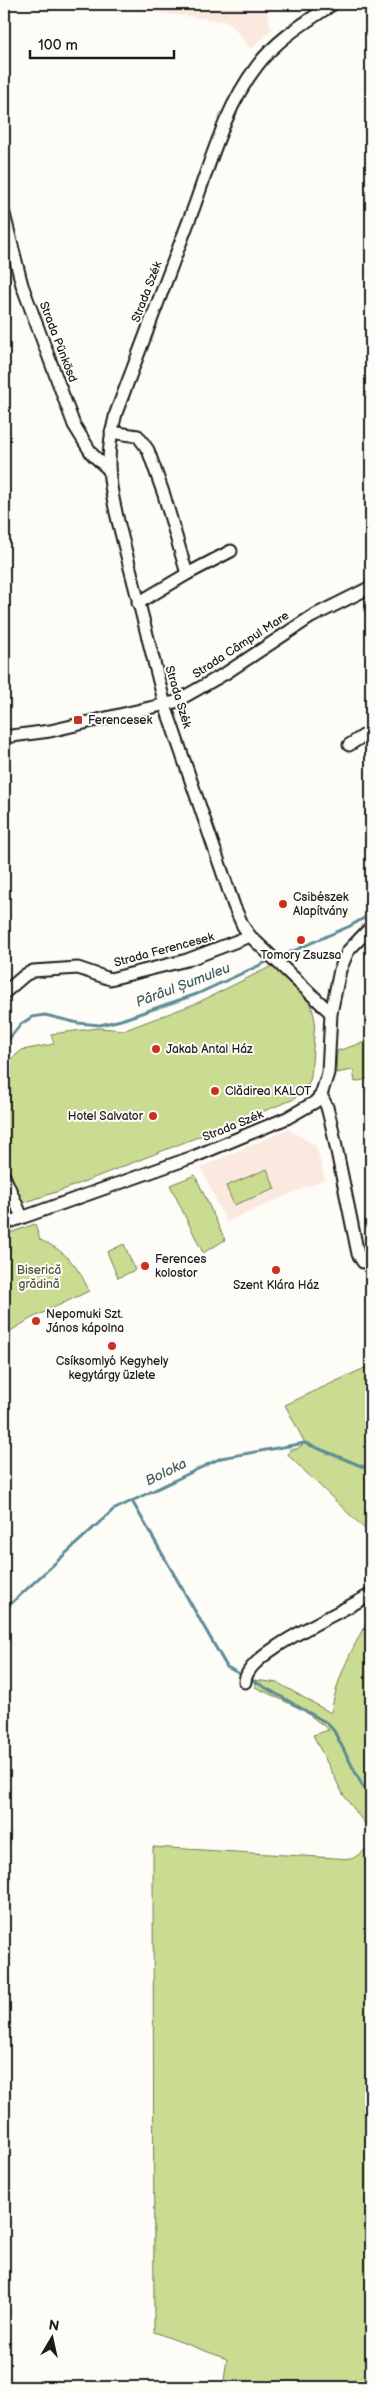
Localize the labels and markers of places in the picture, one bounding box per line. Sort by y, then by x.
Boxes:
place label: Ferencesek [88,713,152,728]
marker: Ferencesek [72,714,84,726]
place label: Csibészek Alapítvány [293,890,349,919]
marker: Csibészek Alapítvány [277,898,289,910]
marker: Tomory Zsuzsa [295,934,307,946]
place label: Tomory Zsuzsa [261,948,342,963]
place label: Jakab Antal Ház [166,1042,253,1057]
marker: Jakab Antal Ház [150,1043,162,1055]
place label: Clădirea KALOT [225,1084,312,1099]
marker: Clădirea KALOT [209,1085,221,1097]
place label: Hotel Salvator [68,1109,144,1124]
marker: Hotel Salvator [147,1110,159,1122]
place label: Ferences kolostor [155,1252,206,1281]
marker: Ferences kolostor [139,1260,151,1272]
marker: Szent Klára Ház [270,1264,282,1276]
place label: Szent Klára Ház [233,1278,319,1293]
place label: Nepomuki Szt. János kápolna [46,1307,124,1336]
marker: Nepomuki Szt. János kápolna [30,1315,42,1327]
marker: Csíksomlyó Kegyhely kegytárgy üzlete [106,1340,118,1352]
place label: Csíksomlyó Kegyhely kegytárgy üzlete [56,1354,169,1383]

